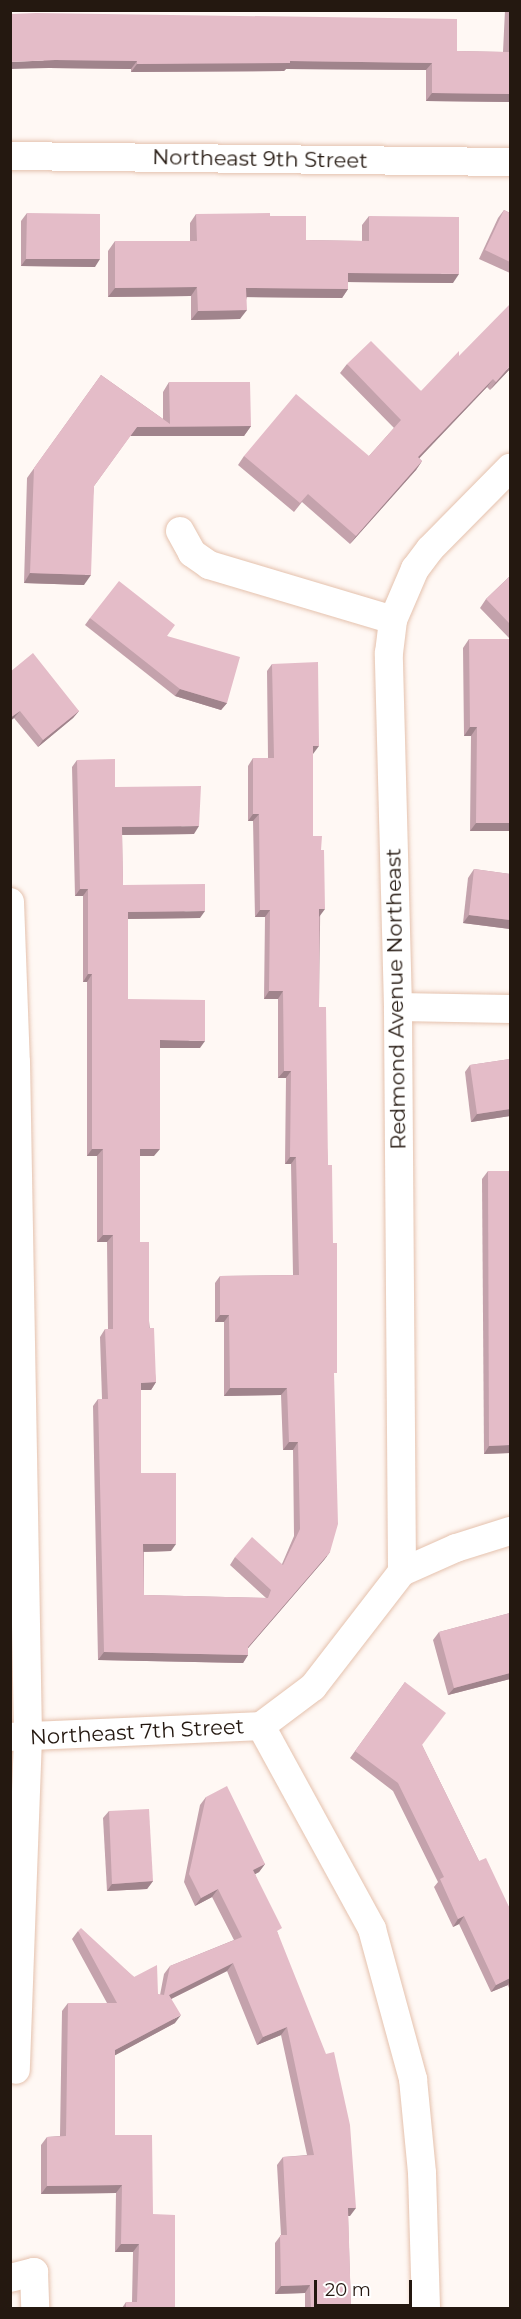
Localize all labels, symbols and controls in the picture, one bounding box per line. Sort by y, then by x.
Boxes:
street label: Northeast 9th Street [152,145,368,173]
street label: Redmond Avenue Northeast [381,848,411,1150]
street label: Northeast 7th Street [29,1714,245,1750]
scale bar [317,2268,414,2306]
text: 20 m [325,2279,371,2301]

